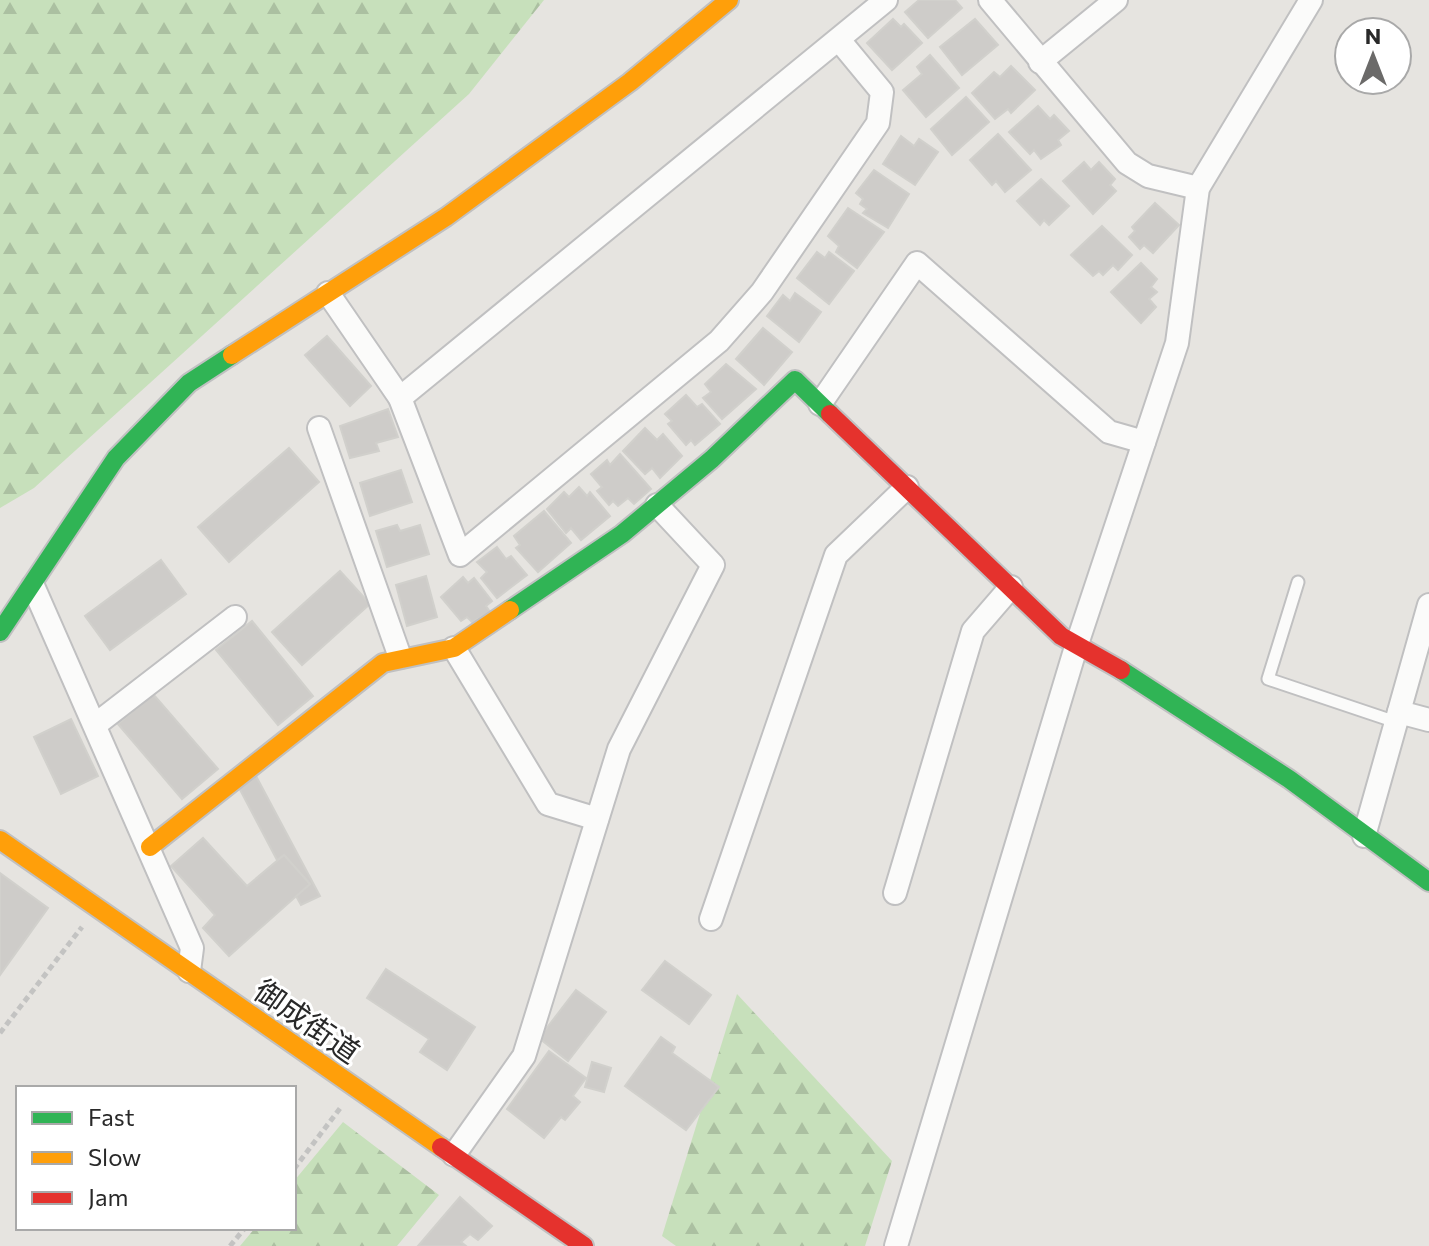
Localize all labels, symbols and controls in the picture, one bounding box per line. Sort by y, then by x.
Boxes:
north arrow [1333,16,1413,96]
text: N [1365,22,1381,49]
street label: 御成街道 [248,970,368,1070]
legend [16,1086,296,1230]
text: Fast [88,1102,135,1131]
text: Slow [88,1142,141,1171]
text: Jam [88,1182,128,1211]

